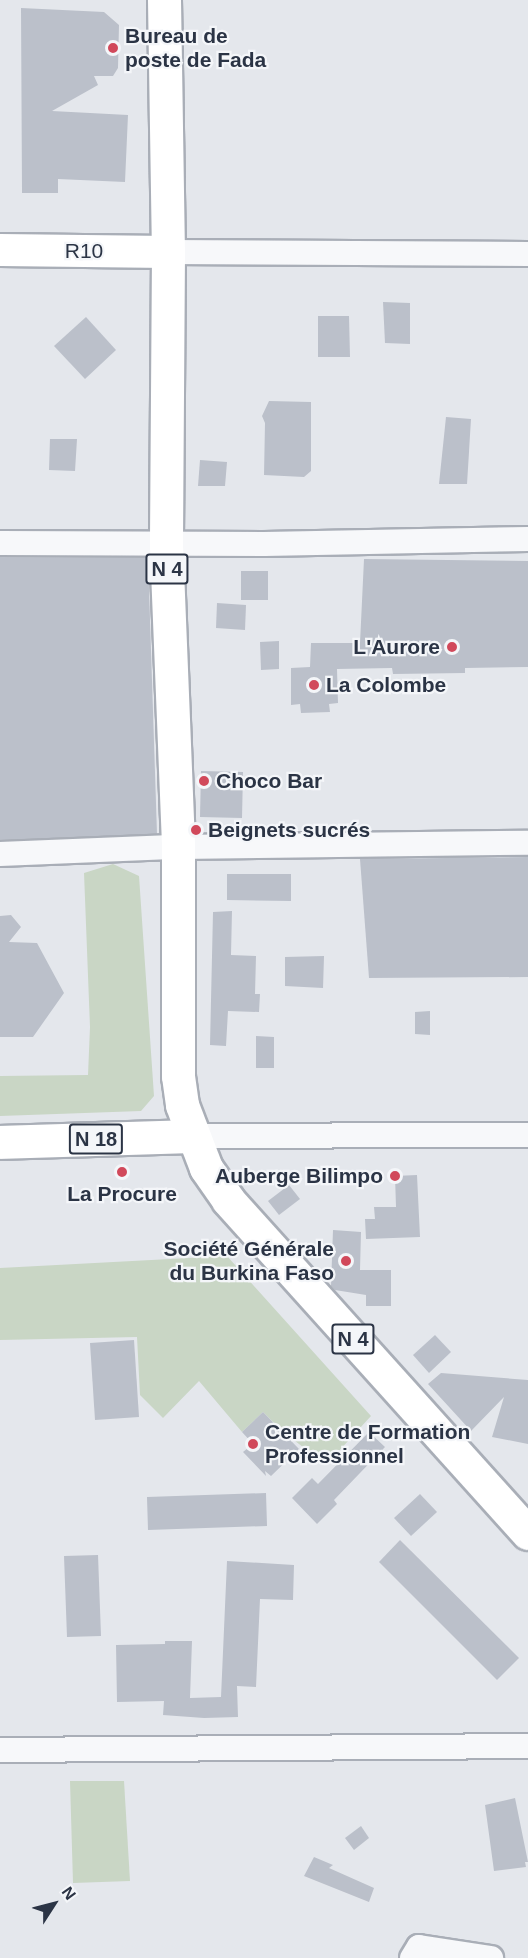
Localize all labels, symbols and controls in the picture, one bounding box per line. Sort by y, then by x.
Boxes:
place label: Bureau de poste de Fada [125,23,266,73]
marker: Bureau de poste de Fada [106,41,120,55]
street label: R10 [65,238,103,264]
road number: N 4 [144,552,190,586]
place label: L'Aurore [353,634,440,660]
marker: L'Aurore [445,640,459,654]
place label: La Colombe [326,672,446,698]
marker: La Colombe [307,678,321,692]
place label: Choco Bar [216,768,322,794]
marker: Choco Bar [197,774,211,788]
place label: Beignets sucrés [208,817,370,843]
marker: Beignets sucrés [189,823,203,837]
road number: N 18 [68,1122,124,1156]
place label: Auberge Bilimpo [215,1163,383,1189]
marker: La Procure [115,1165,129,1179]
marker: Auberge Bilimpo [388,1169,402,1183]
place label: La Procure [67,1181,177,1207]
place label: Société Générale du Burkina Faso [164,1236,334,1286]
marker: Société Générale du Burkina Faso [339,1254,353,1268]
road number: N 4 [330,1322,376,1356]
place label: Centre de Formation Professionnel [265,1419,470,1469]
marker: Centre de Formation Professionnel [246,1437,260,1451]
north arrow [24,1874,84,1934]
text: N [59,1883,79,1903]

